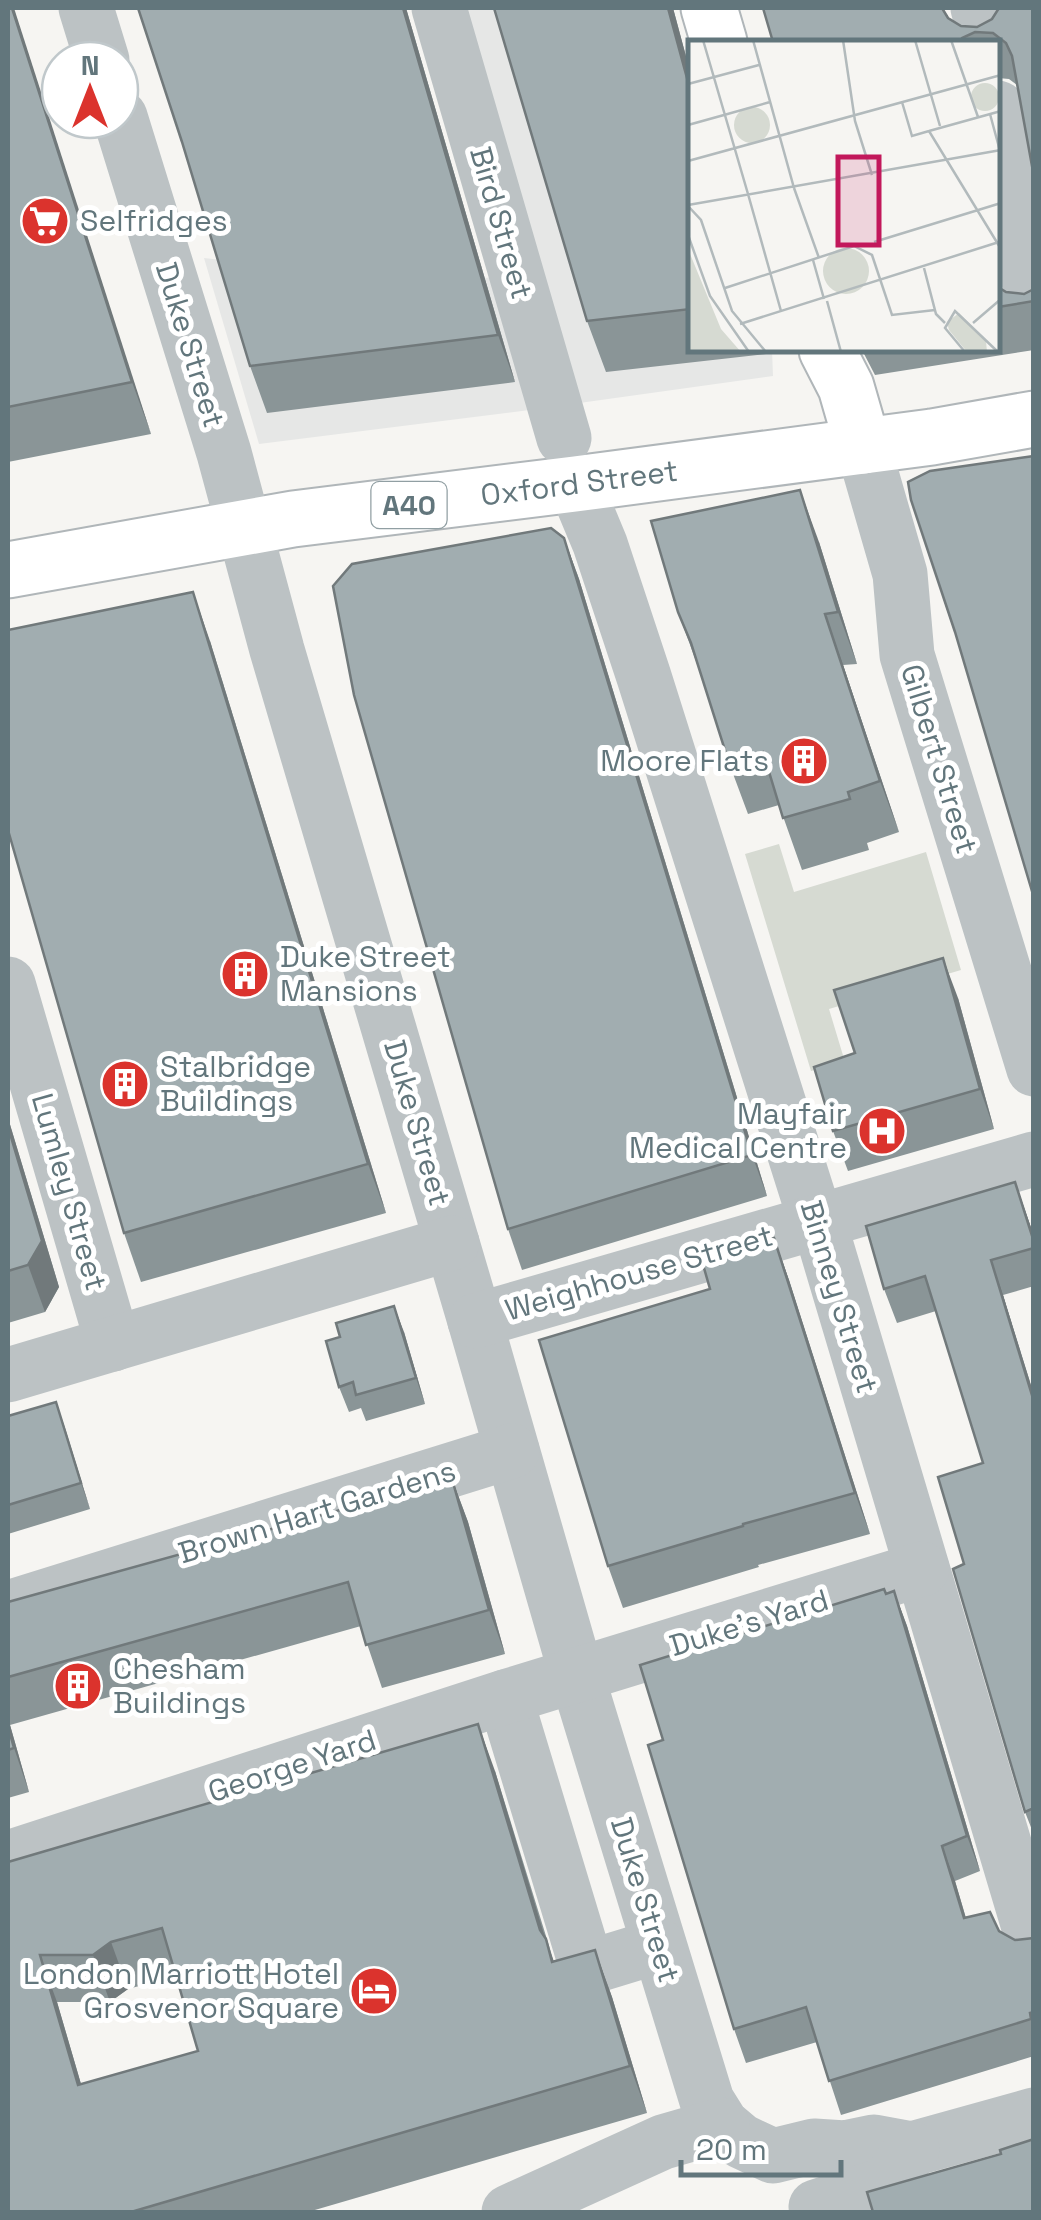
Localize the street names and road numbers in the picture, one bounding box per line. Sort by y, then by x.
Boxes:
street label: Bird Street [461,142,542,304]
street label: Duke Street [147,258,234,432]
street label: Oxford Street [478,451,680,515]
road number: A40 [372,482,446,528]
street label: Gilbert Street [892,659,987,858]
street label: Duke Street [375,1035,460,1210]
street label: Lumley Street [23,1089,116,1295]
street label: Binney Street [792,1196,887,1398]
street label: Weighhouse Street [500,1216,777,1329]
street label: Brown Hart Gardens [174,1451,460,1572]
street label: Duke's Yard [665,1580,833,1665]
street label: George Yard [203,1720,381,1811]
street label: Duke Street [602,1813,689,1987]

